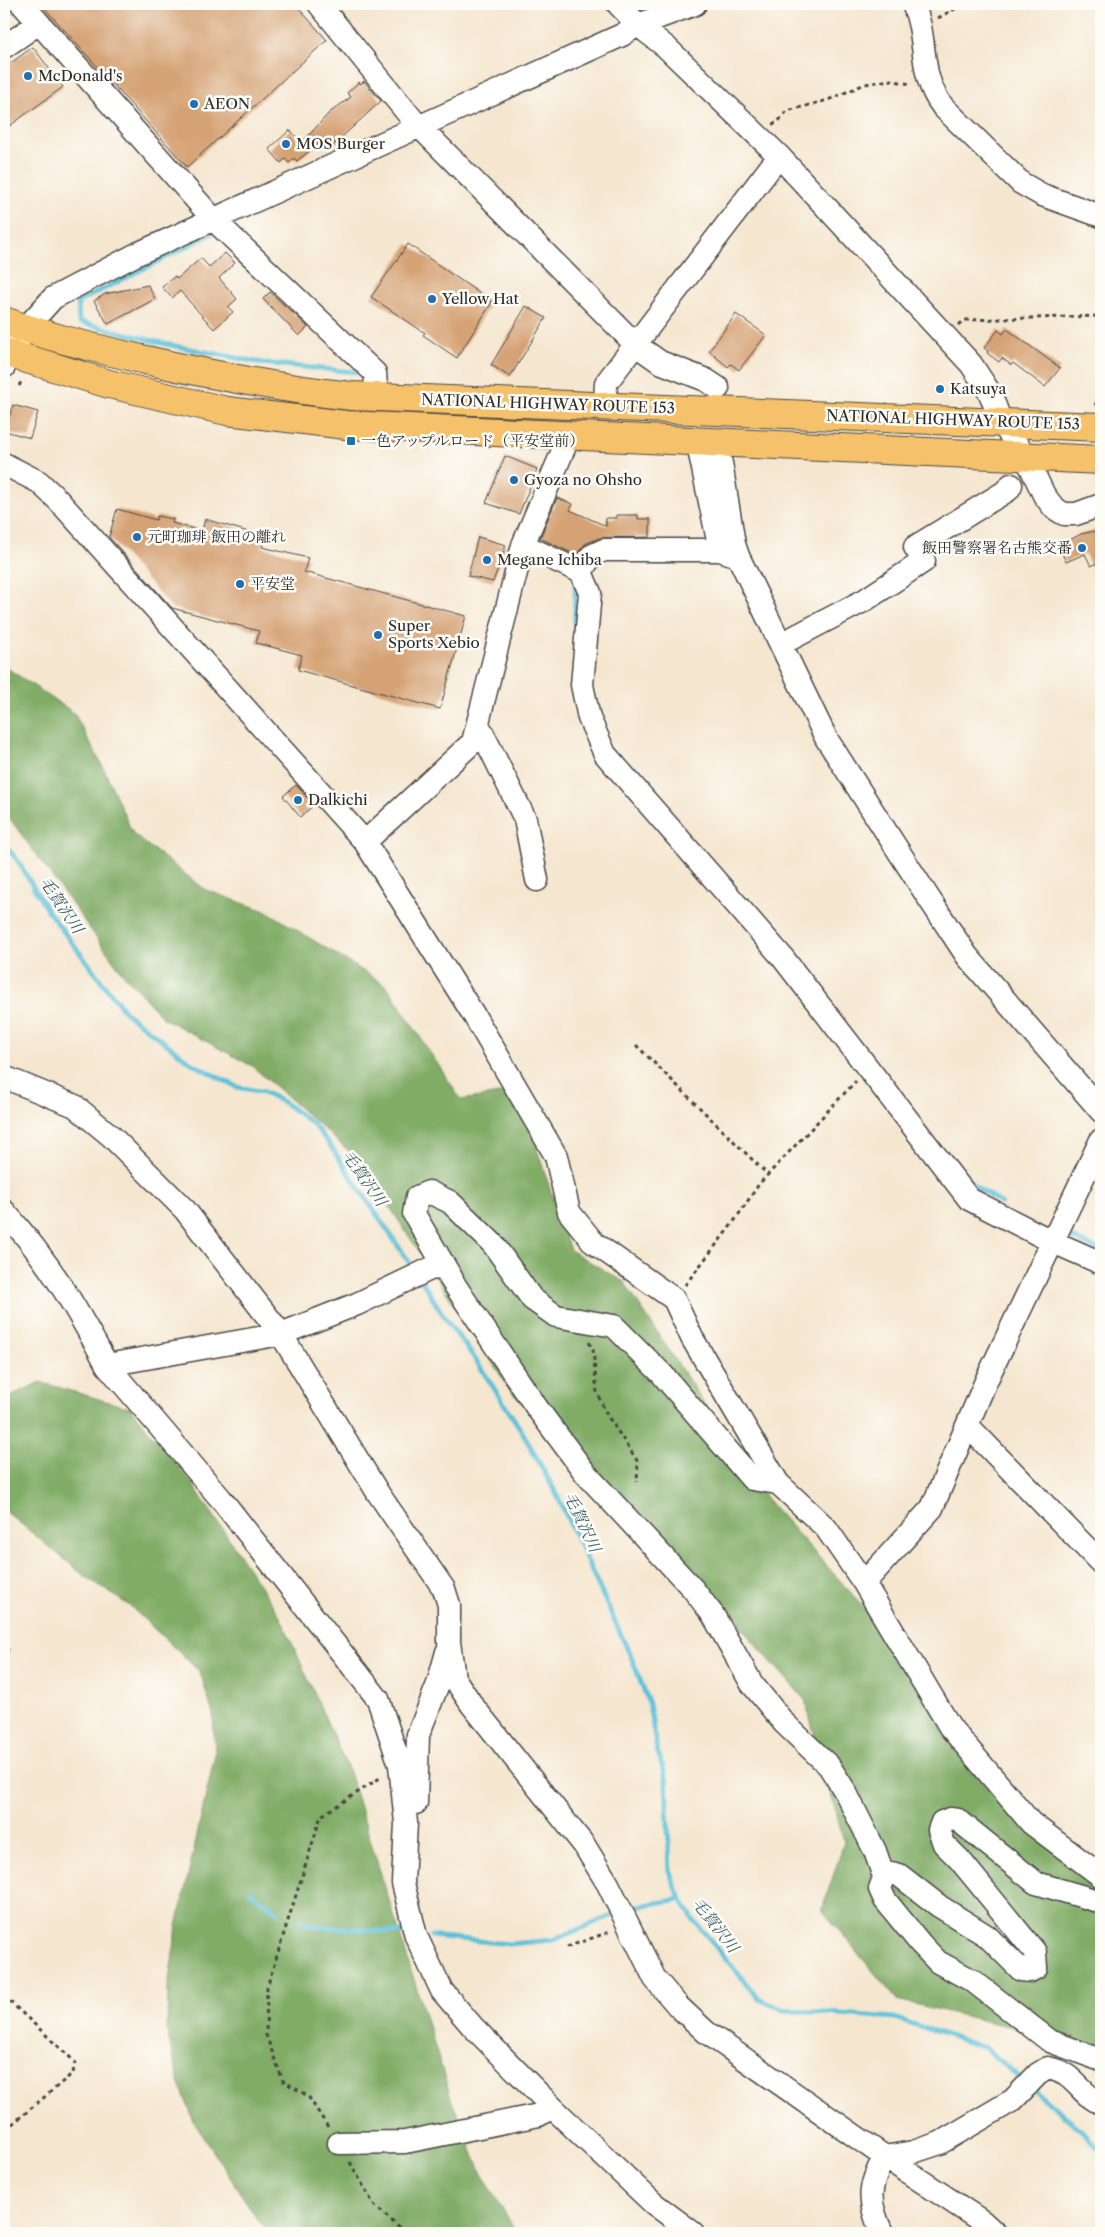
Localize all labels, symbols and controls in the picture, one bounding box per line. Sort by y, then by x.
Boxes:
place label: McDonald's [38,66,123,85]
marker: McDonald's [22,70,34,82]
place label: AEON [203,94,250,113]
marker: AEON [188,98,200,110]
place label: MOS Burger [296,134,386,153]
marker: MOS Burger [280,138,292,150]
place label: Yellow Hat [441,289,520,308]
marker: Yellow Hat [426,293,438,305]
place label: Katsuya [950,379,1006,398]
marker: Katsuya [934,383,946,395]
street label: NATIONAL HIGHWAY ROUTE 153 [421,390,675,417]
street label: NATIONAL HIGHWAY ROUTE 153 [826,406,1080,433]
place label: 一色アップルロード（平安堂前） [361,431,584,450]
marker: 一色アップルロード（平安堂前） [345,435,357,447]
place label: Gyoza no Ohsho [524,470,642,489]
marker: Gyoza no Ohsho [508,474,520,486]
place label: 元町珈琲 飯田の離れ [147,527,286,546]
marker: 元町珈琲 飯田の離れ [131,531,143,543]
place label: 飯田警察署名古熊交番 [922,538,1072,557]
marker: 飯田警察署名古熊交番 [1076,542,1088,554]
place label: Megane Ichiba [497,550,602,569]
marker: Megane Ichiba [481,554,493,566]
place label: 平安堂 [250,574,295,593]
marker: 平安堂 [234,578,246,590]
place label: Super Sports Xebio [388,616,480,652]
marker: Super Sports Xebio [372,629,384,641]
place label: Dalkichi [308,790,368,809]
marker: Dalkichi [292,794,304,806]
water label: 毛賀沢川 [36,873,89,939]
water label: 毛賀沢川 [338,1146,393,1212]
water label: 毛賀沢川 [560,1489,606,1557]
water label: 毛賀沢川 [688,1894,745,1958]

